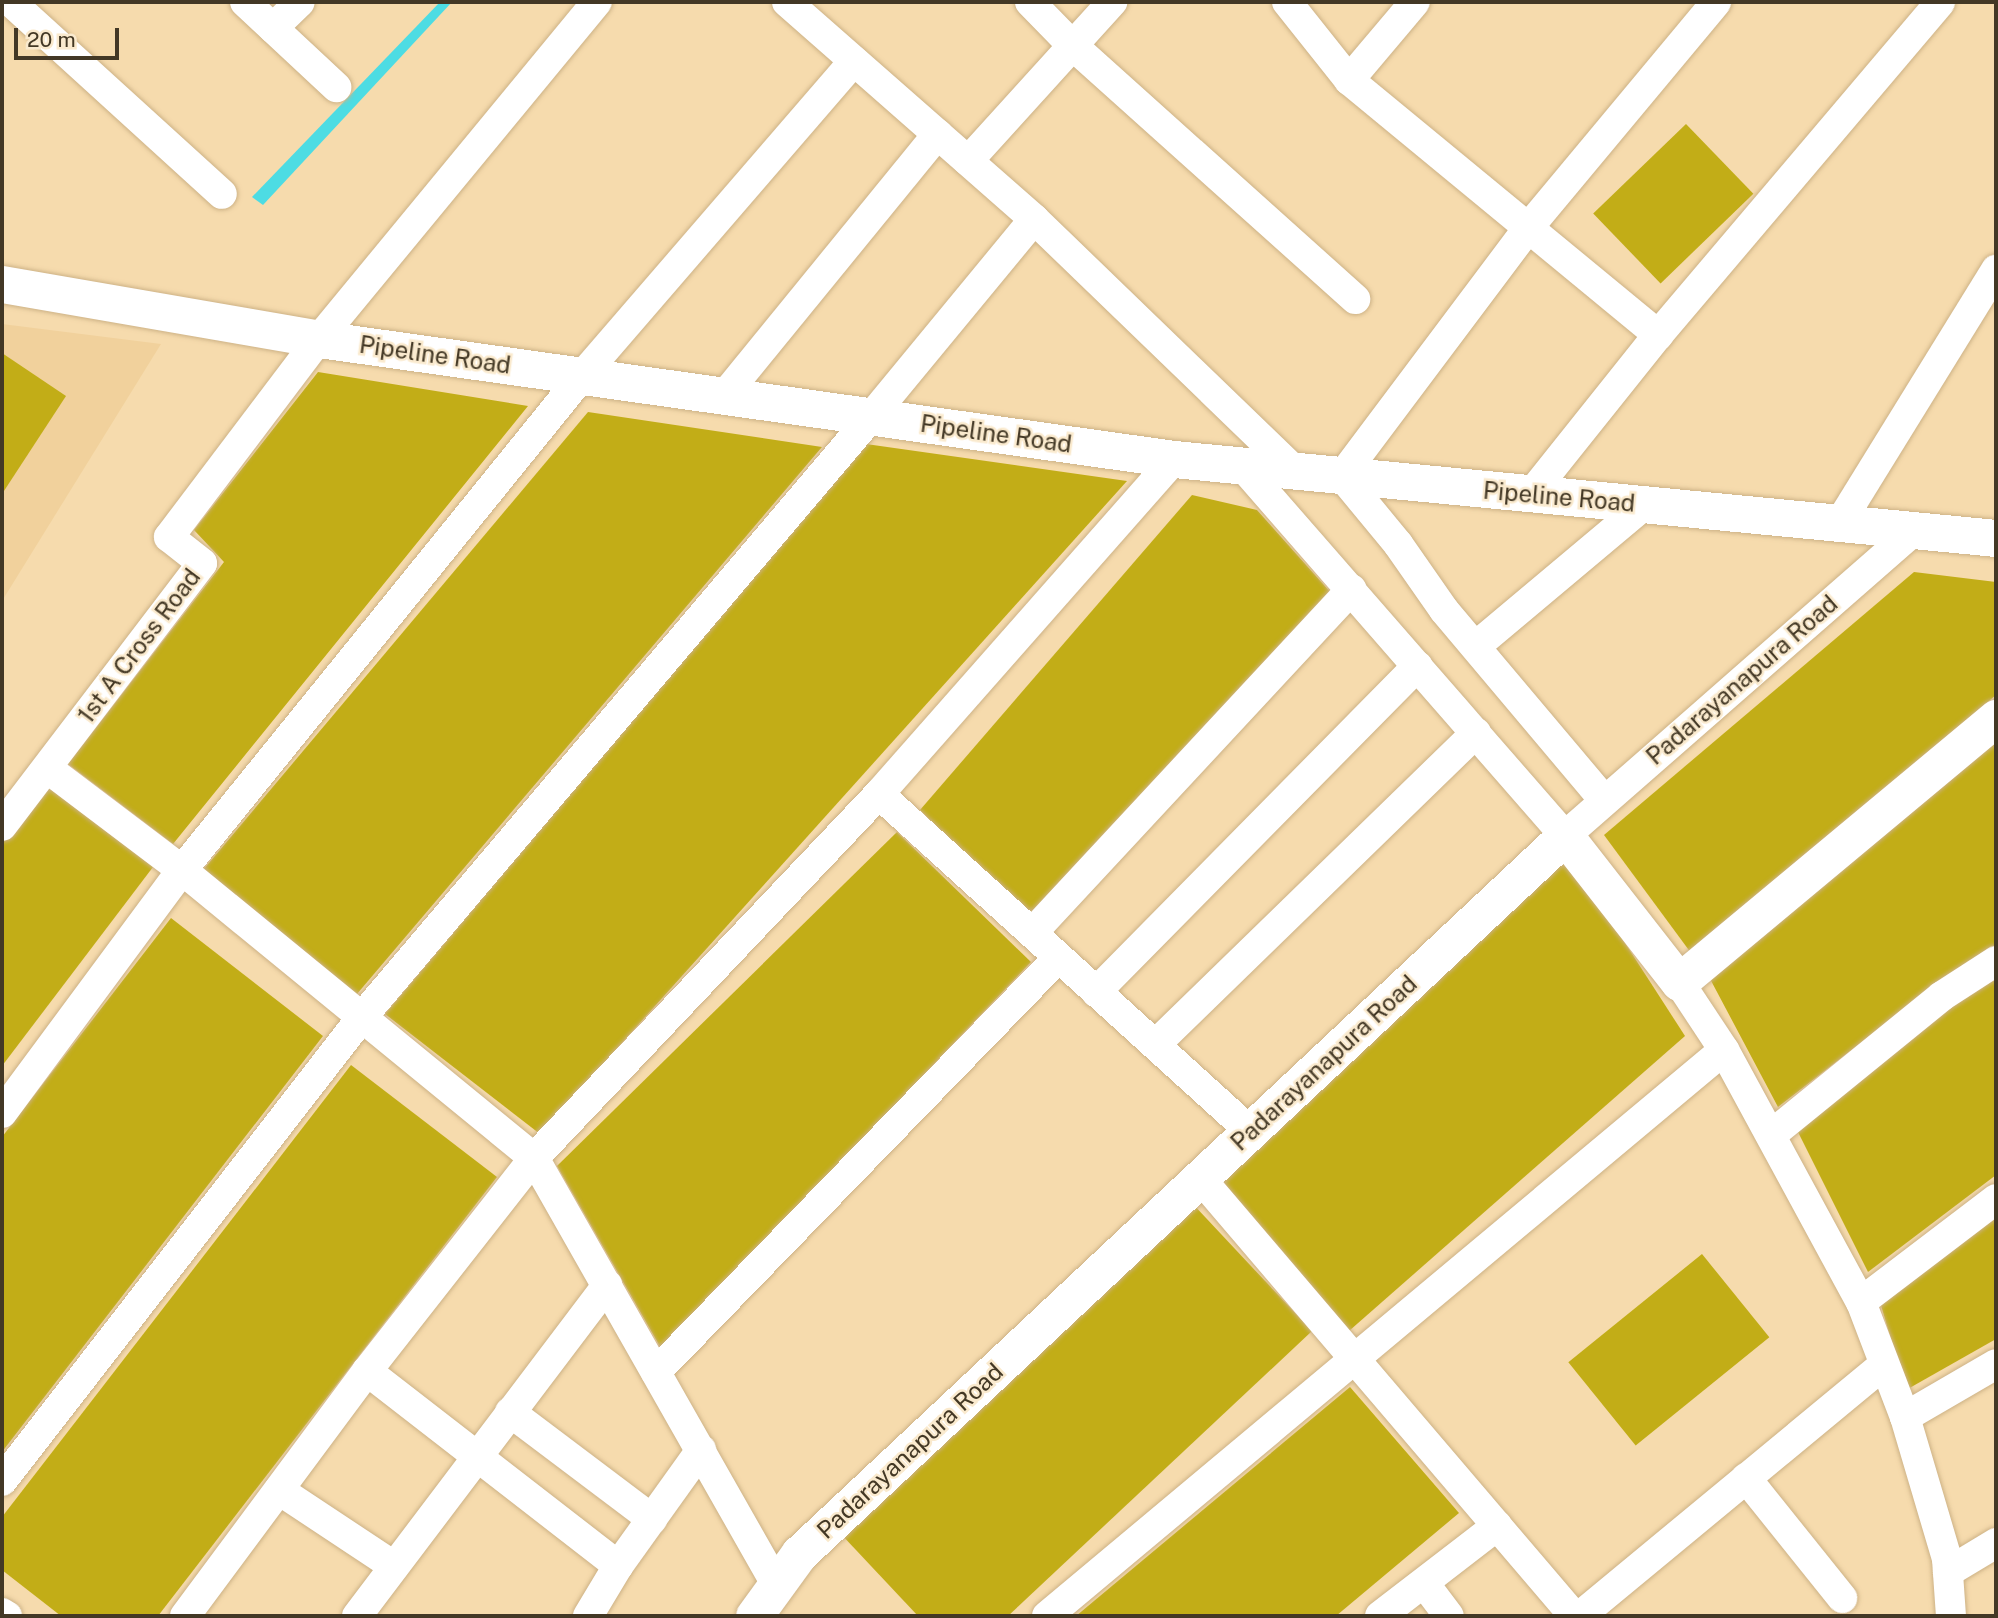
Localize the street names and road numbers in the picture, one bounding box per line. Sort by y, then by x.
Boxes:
street label: Pipeline Road [357,330,513,380]
street label: Pipeline Road [918,409,1074,459]
street label: Pipeline Road [1482,476,1636,518]
street label: 1st A Cross Road [72,563,206,729]
street label: Padarayanapura Road [1641,589,1843,771]
street label: Padarayanapura Road [1225,969,1423,1157]
street label: Padarayanapura Road [811,1357,1009,1545]

